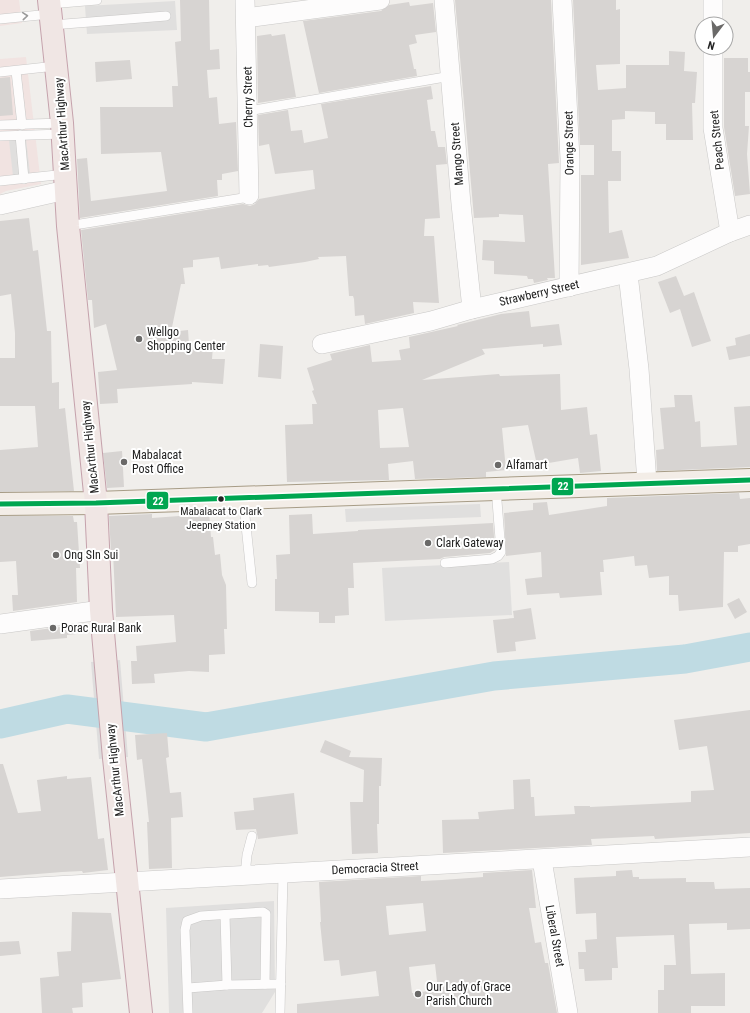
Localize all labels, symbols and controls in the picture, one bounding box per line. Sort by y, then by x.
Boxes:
one-way arrow [22,12,28,21]
north arrow [694,16,734,56]
text: N [706,38,716,52]
street label: Cherry Street [240,66,256,128]
street label: MacArthur Highway [52,77,72,171]
street label: Peach Street [707,109,727,171]
street label: Orange Street [561,110,577,175]
street label: Mango Street [448,121,466,186]
street label: Strawberry Street [498,277,581,309]
place label: Wellgo Shopping Center [147,325,226,353]
marker: Wellgo Shopping Center [134,334,144,344]
street label: MacArthur Highway [78,400,102,494]
place label: Mabalacat Post Office [132,448,184,476]
marker: Mabalacat Post Office [119,457,129,467]
place label: Alfamart [506,458,548,472]
marker: Alfamart [493,460,503,470]
line badge: 22 [551,477,574,496]
text: 22 [557,480,569,493]
line badge: 22 [146,491,169,510]
marker: Mabalacat to Clark Jeepney Station [216,494,226,504]
text: 22 [152,495,164,508]
place label: Mabalacat to Clark Jeepney Station [180,505,262,532]
place label: Clark Gateway [436,536,504,550]
marker: Clark Gateway [423,538,433,548]
place label: Ong SIn Sui [64,548,118,562]
marker: Ong SIn Sui [51,550,61,560]
place label: Porac Rural Bank [61,621,142,635]
marker: Porac Rural Bank [48,623,58,633]
street label: MacArthur Highway [103,723,127,817]
street label: Democracia Street [331,859,419,877]
street label: Liberal Street [543,904,567,969]
place label: Our Lady of Grace Parish Church [426,980,511,1008]
marker: Our Lady of Grace Parish Church [413,989,423,999]

